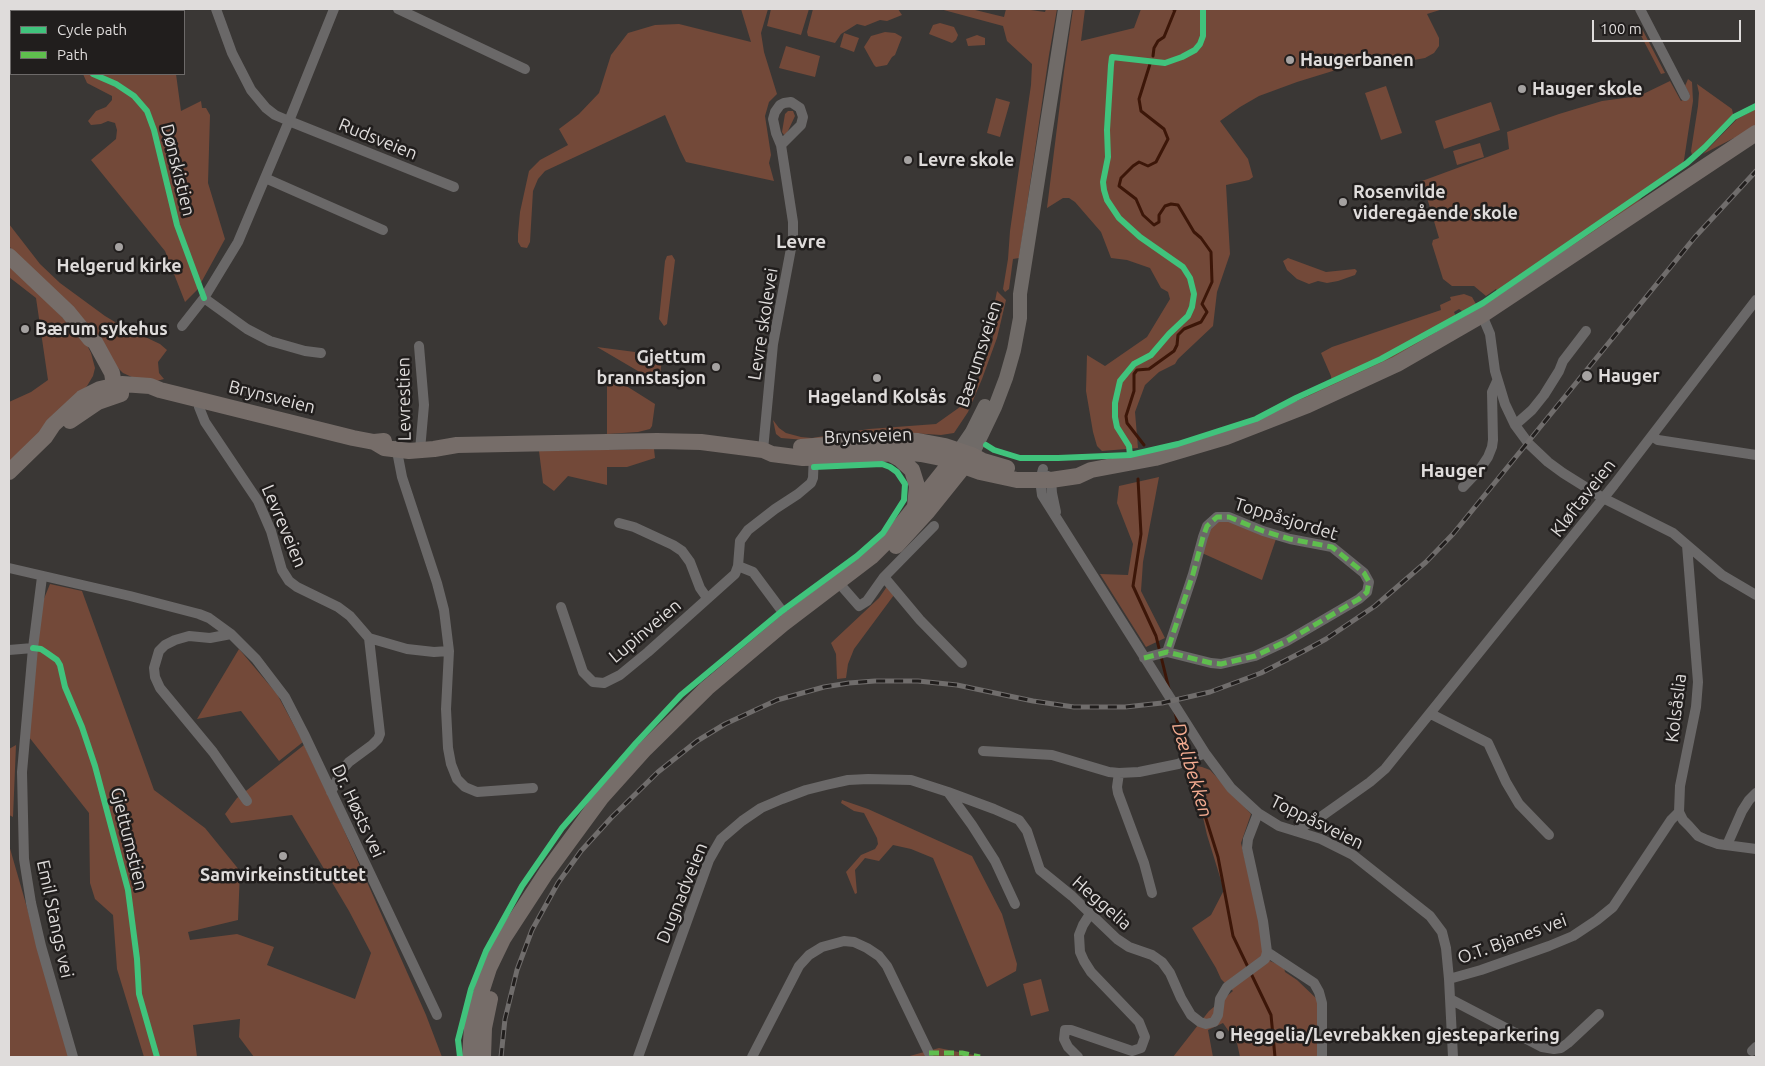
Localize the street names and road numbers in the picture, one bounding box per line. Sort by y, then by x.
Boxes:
street label: Rudsveien [335,113,421,165]
street label: Dønskistien [156,122,200,218]
street label: Levre skolevei [743,266,783,382]
street label: Bærumsveien [952,298,1006,410]
street label: Levrestien [392,357,416,441]
street label: Brynsveien [226,376,318,418]
street label: Brynsveien [823,424,913,448]
street label: Kløftaveien [1546,455,1620,541]
street label: Levreveien [257,481,311,571]
street label: Toppåsjordet [1232,493,1340,545]
street label: Lupinveien [604,594,686,668]
street label: Kolsåslia [1661,672,1691,744]
street label: Dr. Høsts vei [327,761,389,861]
street label: Gjettumstien [106,785,152,893]
street label: Toppåsveien [1267,790,1367,854]
street label: Dugnadveien [652,840,712,946]
street label: Emil Stangs vei [32,858,78,980]
street label: Heggelia [1068,871,1136,935]
street label: O.T. Bjanes vei [1455,909,1569,969]

